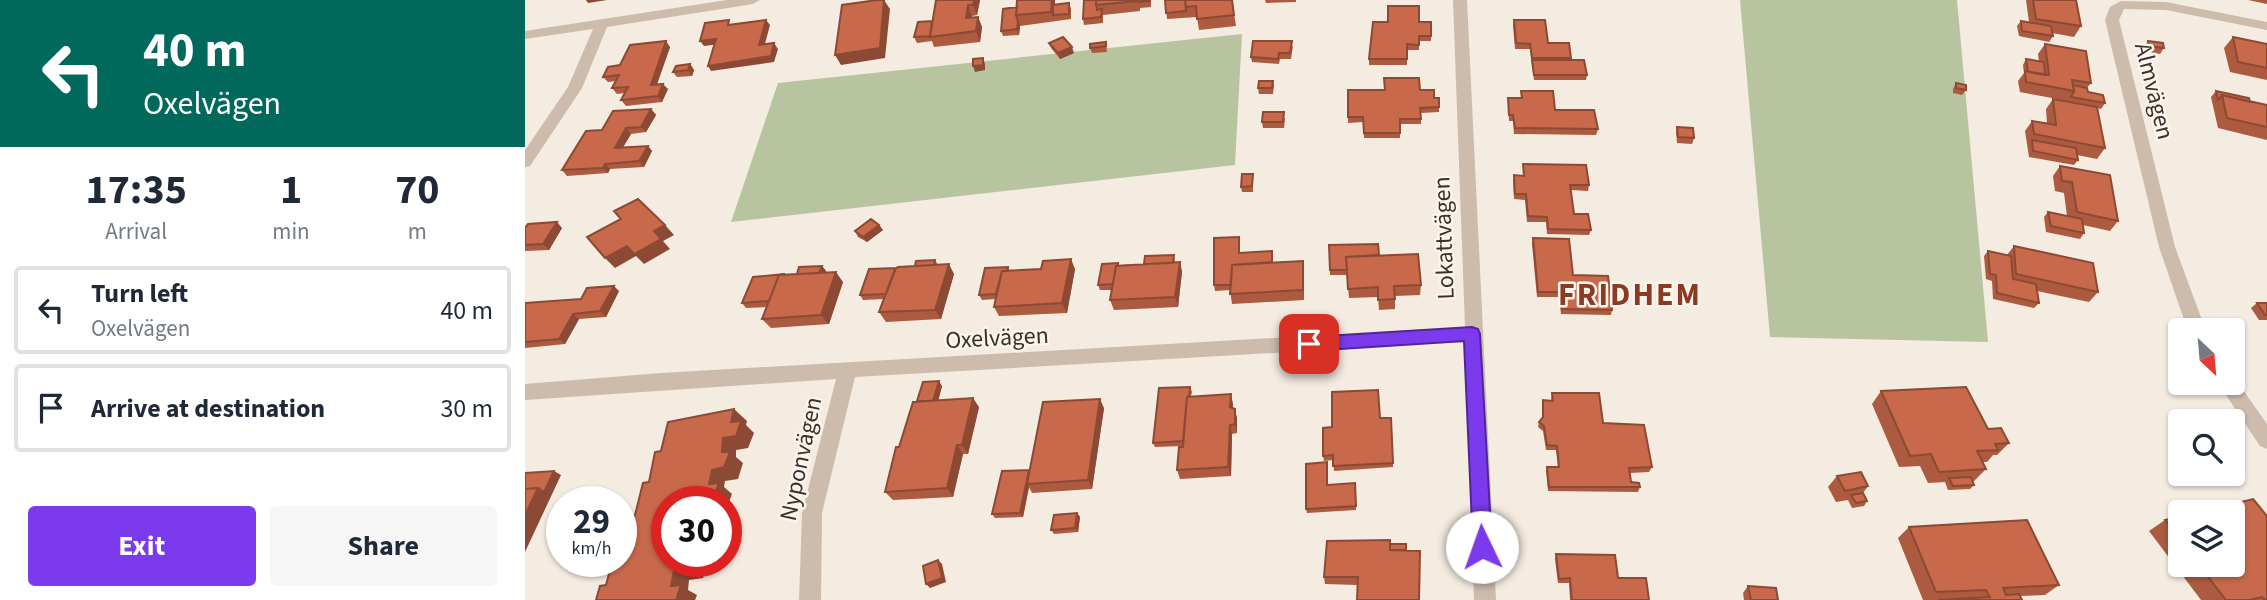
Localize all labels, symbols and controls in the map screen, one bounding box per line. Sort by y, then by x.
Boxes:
text: 40 m [143,16,247,86]
icon: left [28,28,119,119]
street label: Almvägen [2125,39,2183,143]
text: Oxelvägen [143,81,281,127]
text: 17:35 [86,160,187,220]
text: 1 [280,160,302,220]
text: 70 [395,160,439,220]
street label: Lokattvägen [1424,176,1464,300]
text: Arrival [105,215,167,248]
text: min [272,215,310,248]
text: m [408,215,427,248]
district label: FRIDHEM [1558,272,1702,318]
text: Turn left [91,275,188,312]
icon: left [32,291,70,329]
text: 40 m [440,292,493,329]
text: Oxelvägen [91,312,190,345]
pin [1279,314,1339,374]
street label: Oxelvägen [944,318,1050,358]
north arrow [2168,318,2245,396]
map controls [2168,318,2245,577]
icon: arrive [1290,325,1328,363]
icon: arrive [32,389,70,427]
text: Arrive at destination [91,390,325,427]
text: 30 m [440,390,493,427]
street label: Nyponvägen [771,394,831,524]
button: search [2168,409,2245,486]
speed limit sign: 30 [651,486,742,577]
text: 29 [573,497,610,547]
button: layers [2168,500,2245,577]
button: Exit [28,506,256,586]
button: Share [270,506,497,586]
position arrow [1445,510,1519,584]
text: km/h [572,536,611,561]

